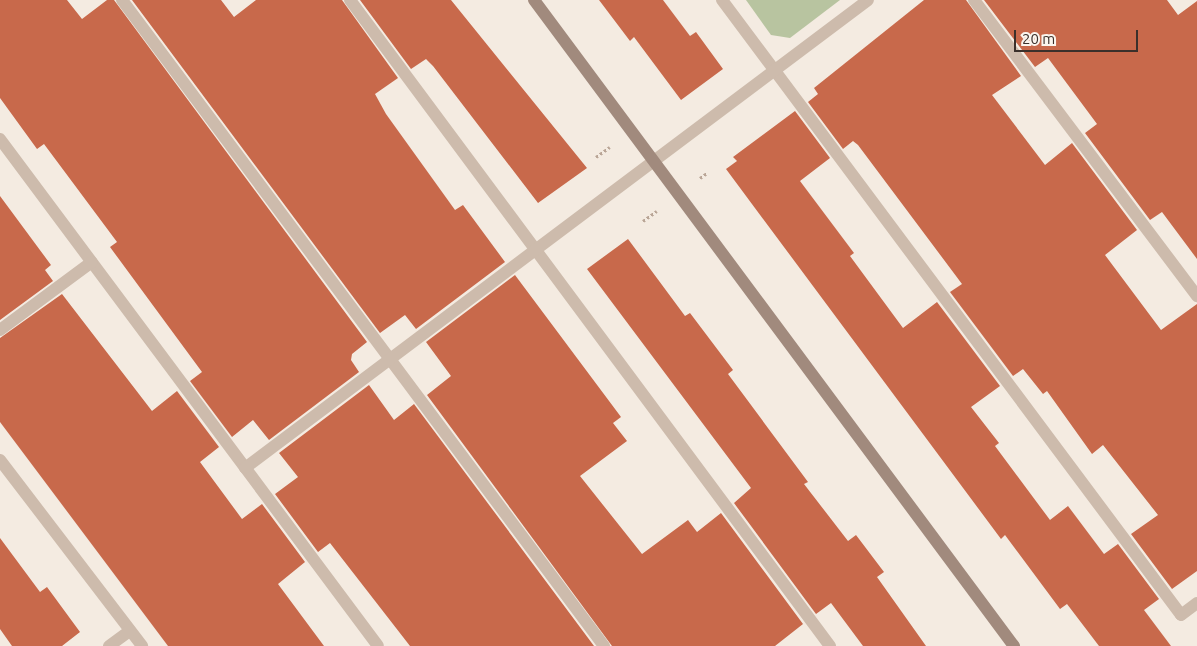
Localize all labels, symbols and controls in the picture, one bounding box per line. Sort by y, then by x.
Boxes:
scale bar [1017,20,1141,52]
text: 20 m [1022,30,1055,47]

